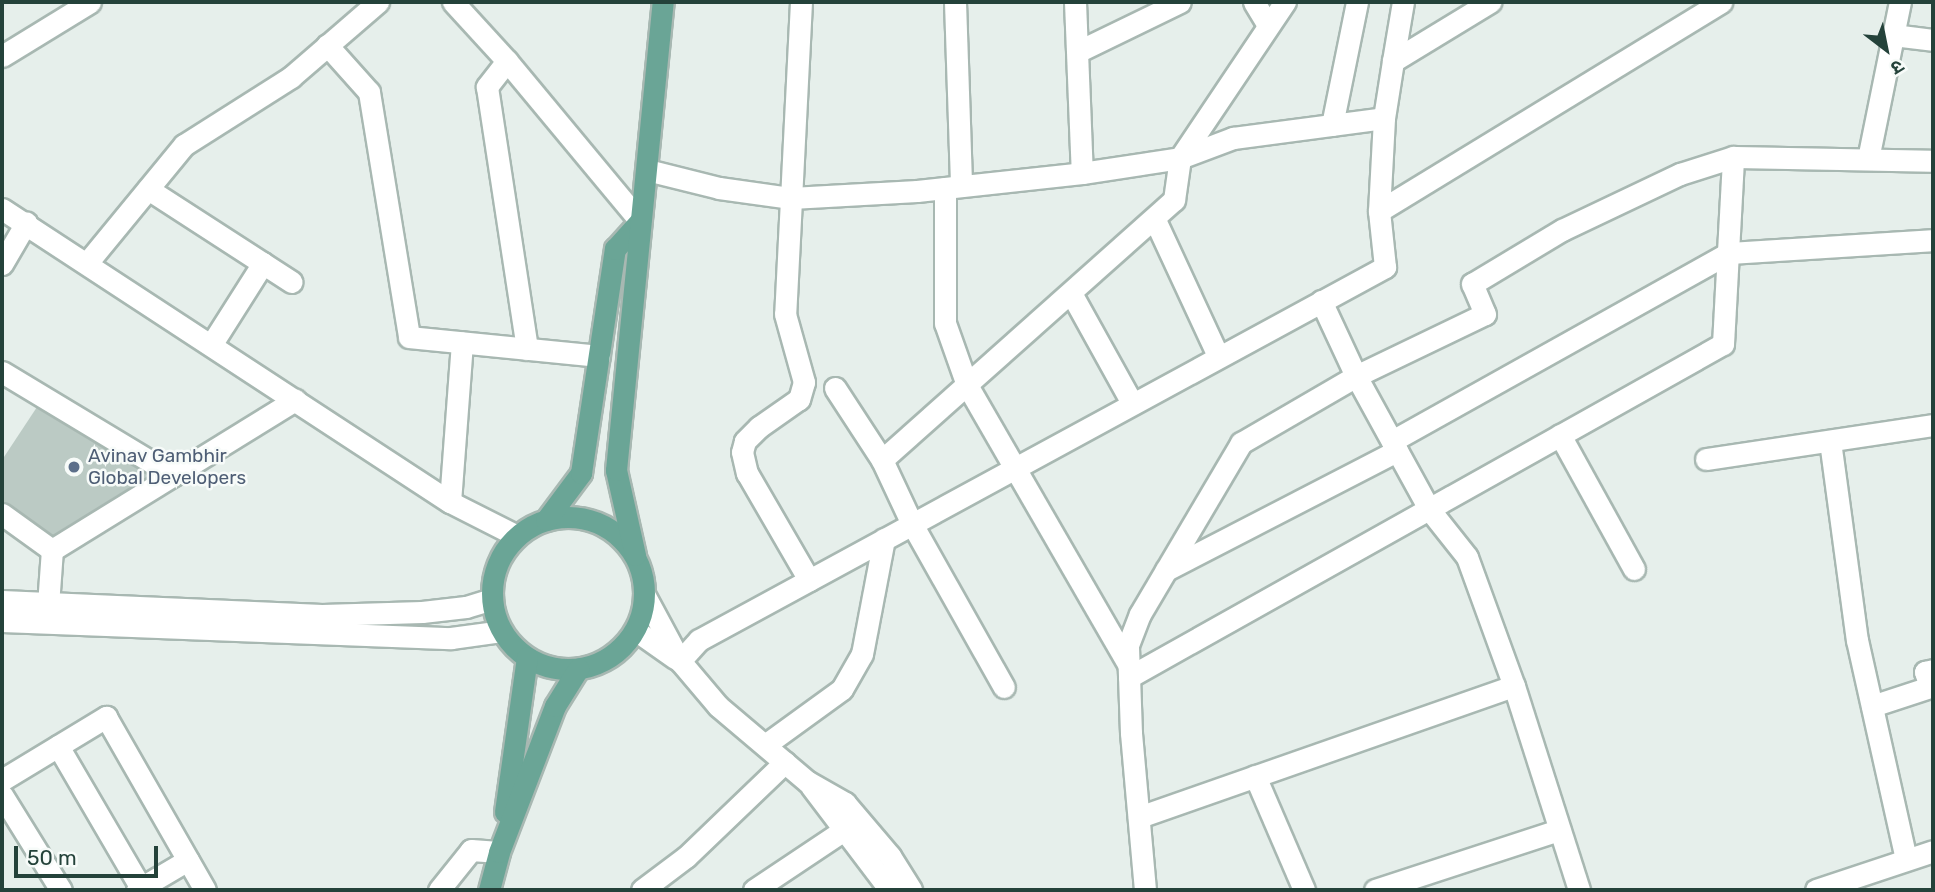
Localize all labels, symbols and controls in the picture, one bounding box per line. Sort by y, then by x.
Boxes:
north arrow [1851,14,1921,84]
text: उ [1887,55,1908,80]
place label: Avinav Gambhir Global Developers [88,445,246,489]
marker: Avinav Gambhir Global Developers [66,459,82,475]
scale bar [18,832,161,876]
text: 50 m [27,845,77,870]

